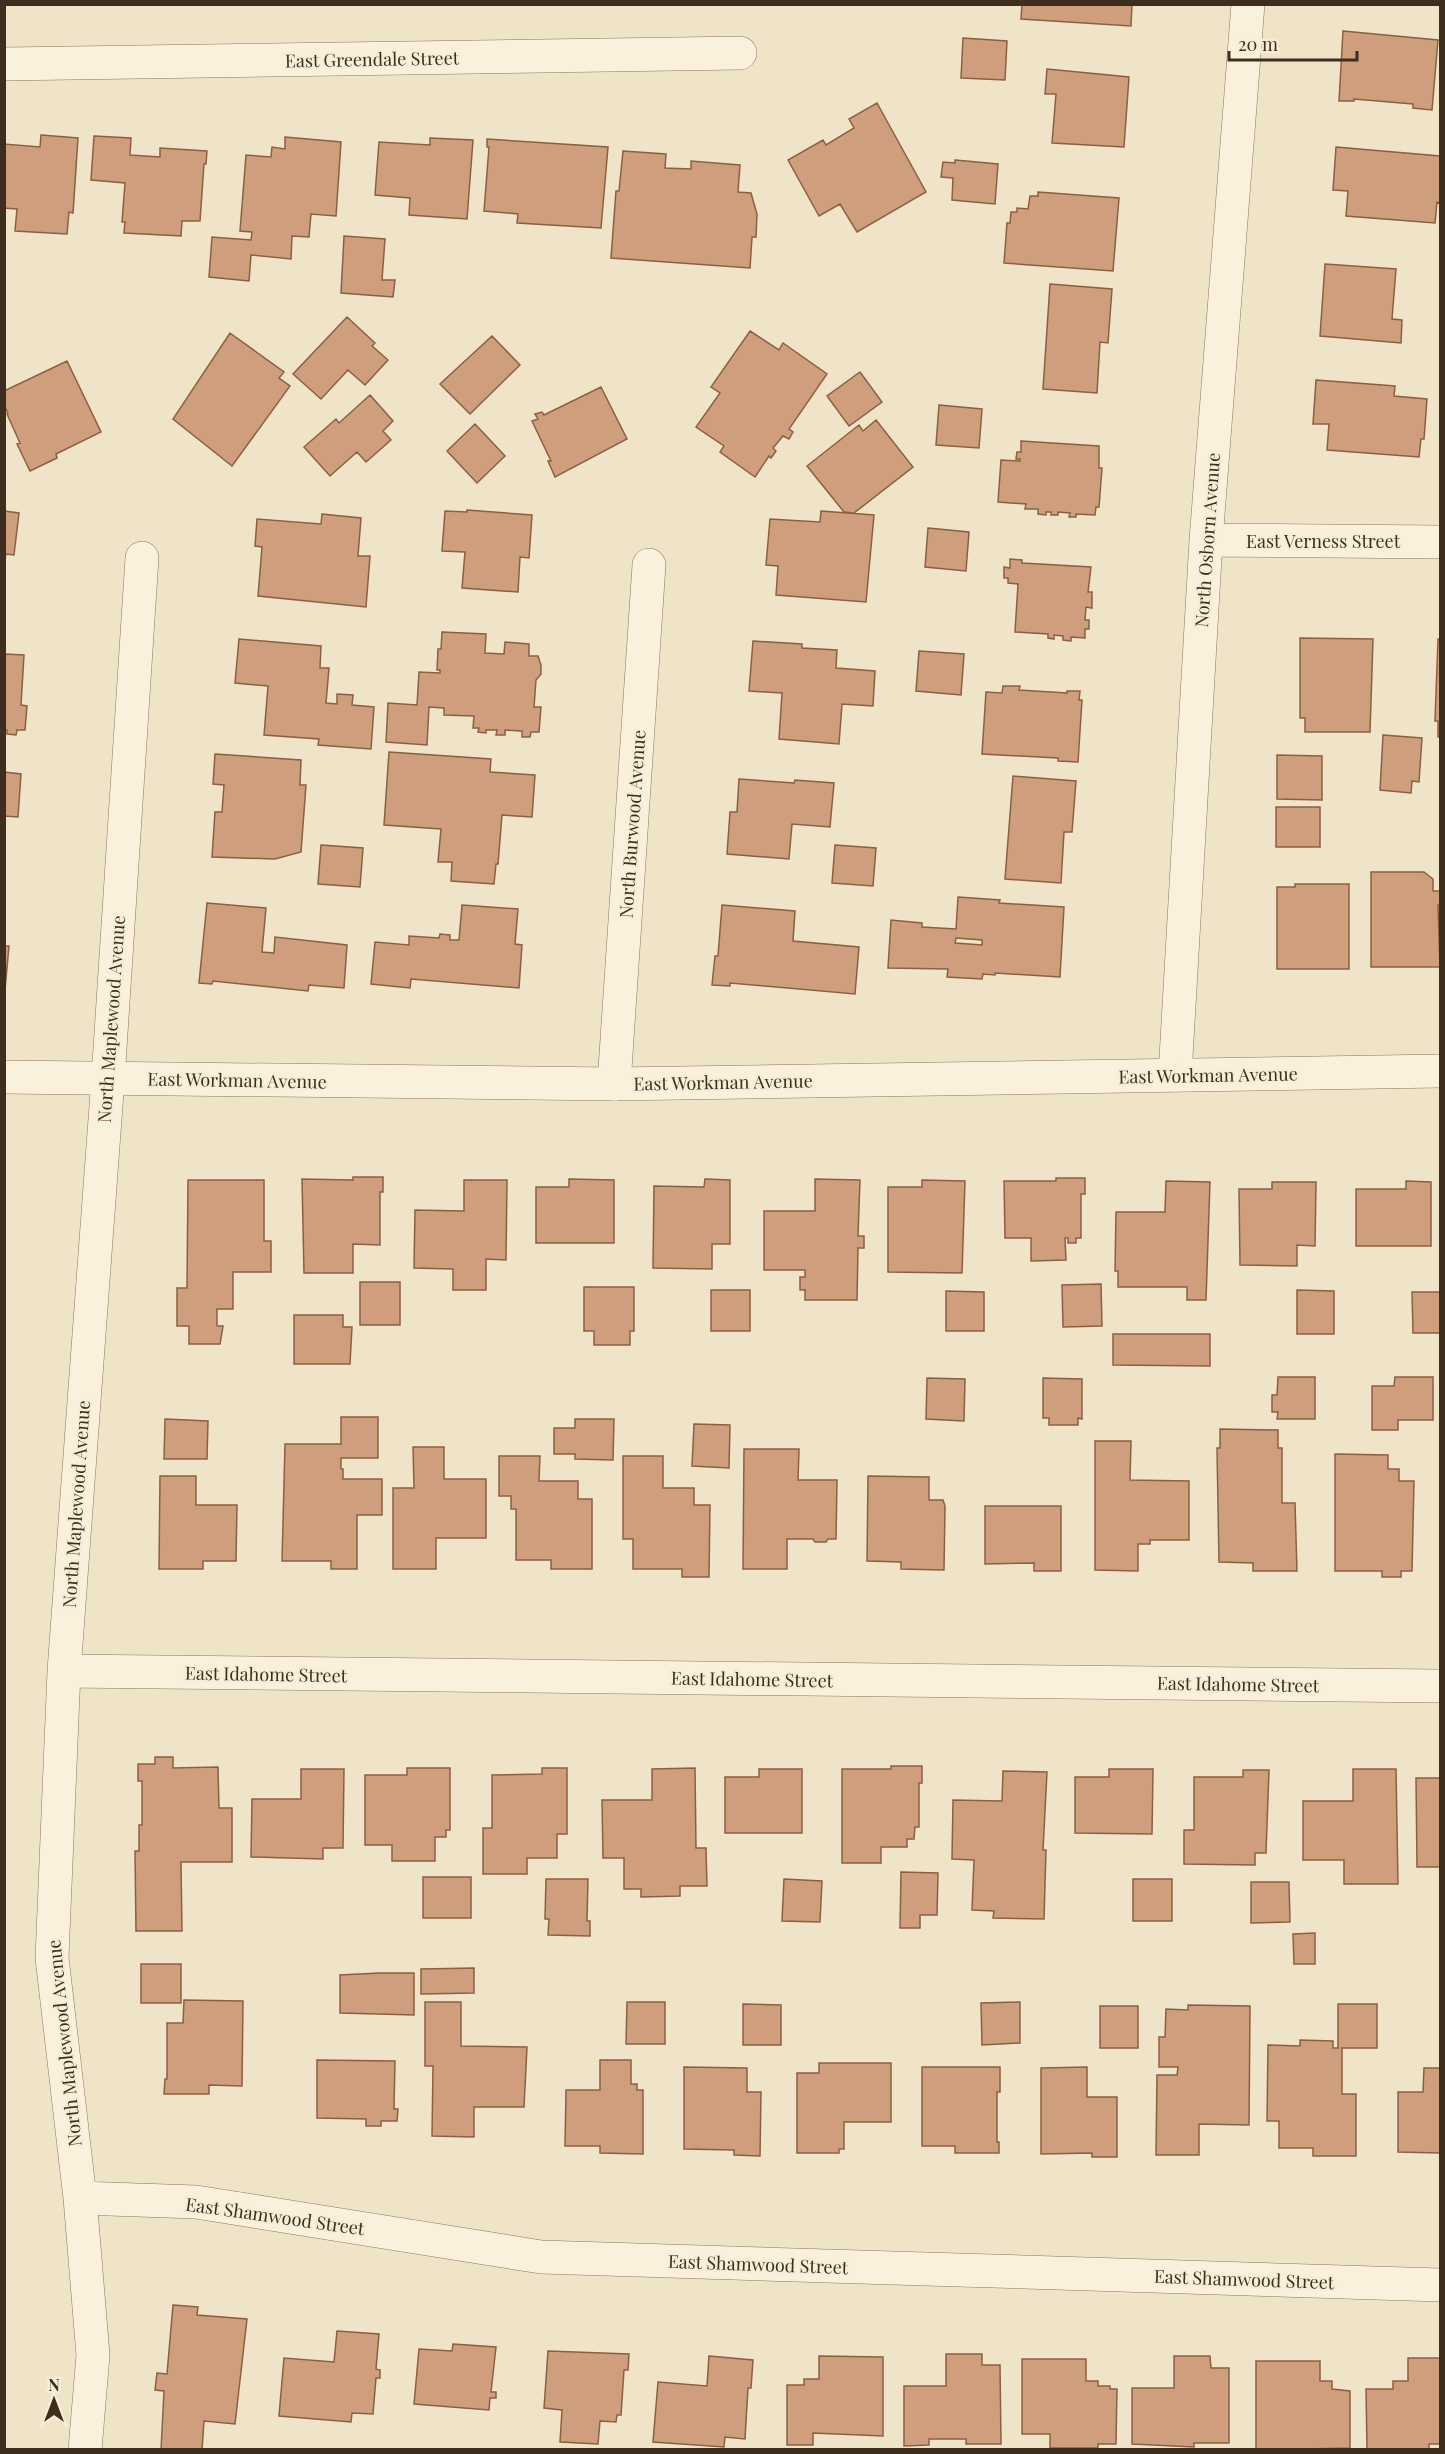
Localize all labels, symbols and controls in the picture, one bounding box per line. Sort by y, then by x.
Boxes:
scale bar [1229,24,1356,62]
text: 20 m [1238,32,1278,56]
street label: East Greendale Street [285,45,460,73]
street label: North Osborn Avenue [1189,452,1225,628]
street label: East Verness Street [1246,529,1401,553]
street label: North Burwood Avenue [613,729,651,919]
street label: North Maplewood Avenue [92,914,130,1124]
street label: East Workman Avenue [1118,1061,1298,1089]
street label: East Workman Avenue [147,1066,327,1094]
street label: East Workman Avenue [633,1068,813,1096]
street label: North Maplewood Avenue [57,1399,95,1609]
street label: East Idahome Street [185,1661,348,1687]
street label: East Idahome Street [671,1666,834,1692]
street label: East Idahome Street [1157,1671,1320,1697]
street label: North Maplewood Avenue [41,1938,87,2148]
street label: East Shamwood Street [184,2192,367,2241]
street label: East Shamwood Street [667,2249,849,2279]
street label: East Shamwood Street [1153,2264,1335,2294]
north arrow [24,2370,84,2430]
text: N [48,2374,60,2395]

